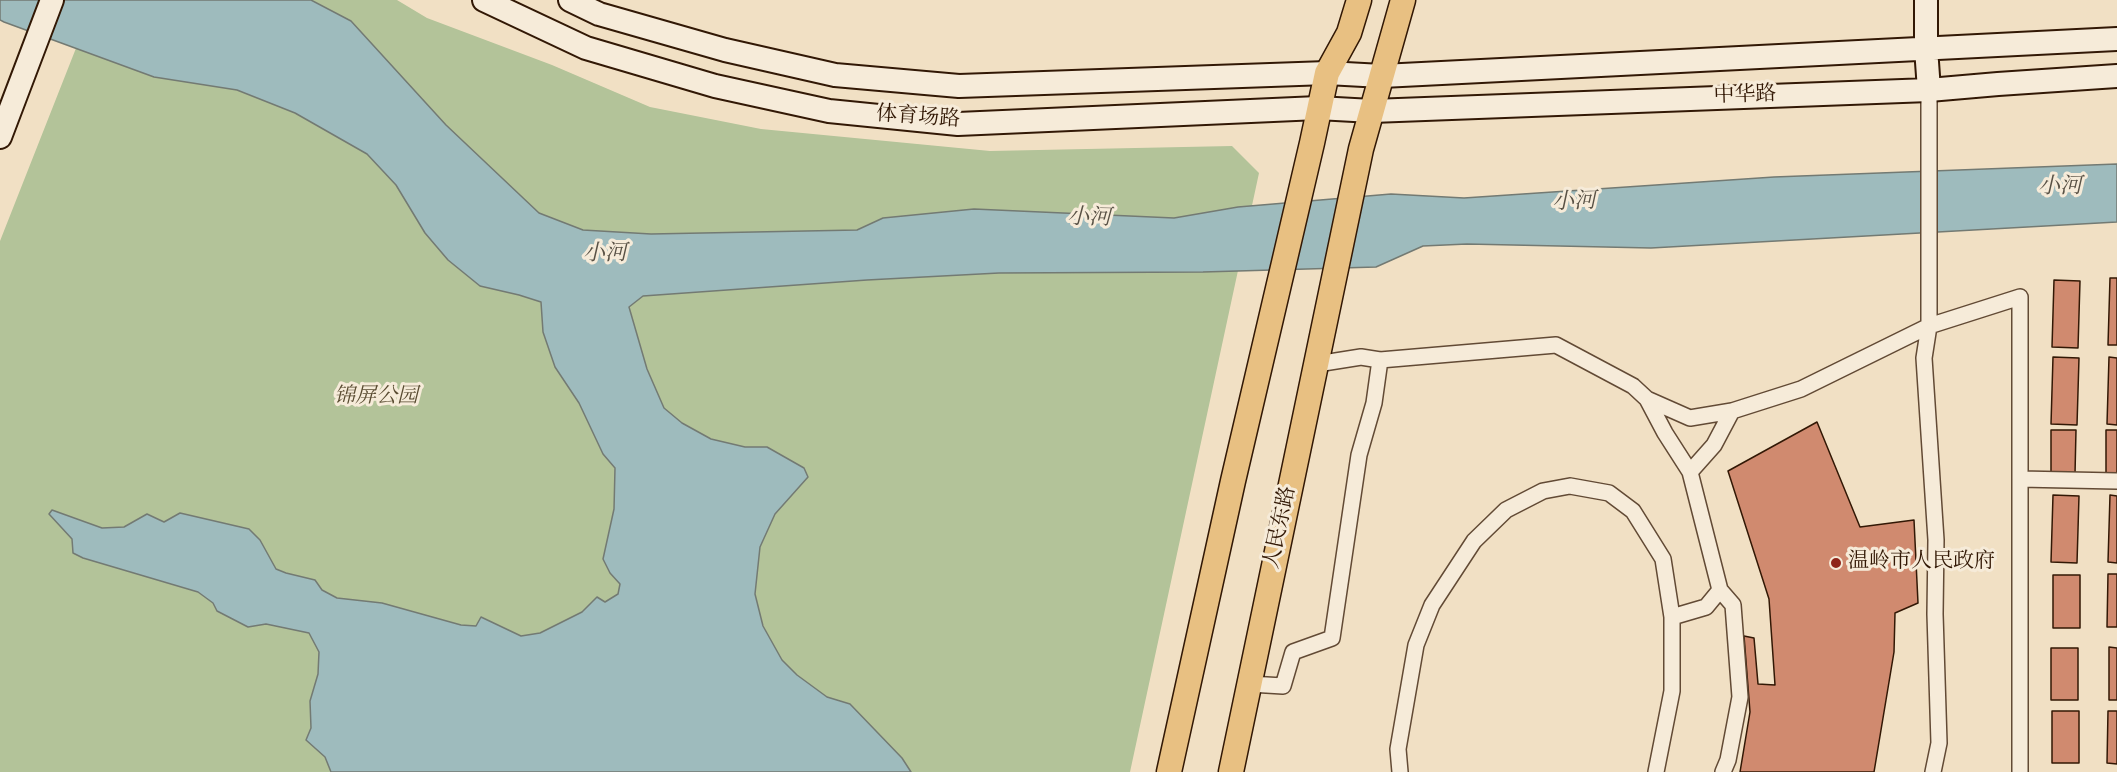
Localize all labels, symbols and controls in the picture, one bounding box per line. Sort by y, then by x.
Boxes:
street label: 中华路 [1713,83,1777,111]
street label: 体育场路 [875,104,961,134]
water label: 小河 [2038,175,2082,203]
water label: 小河 [1552,190,1596,218]
water label: 小河 [1067,206,1111,234]
water label: 小河 [583,242,627,270]
park label: 锦屏公园 [334,385,418,411]
street label: 人民东路 [1261,484,1303,572]
place label: 温岭市人民政府 [1848,550,1995,576]
marker: 温岭市人民政府 [1829,556,1843,570]

